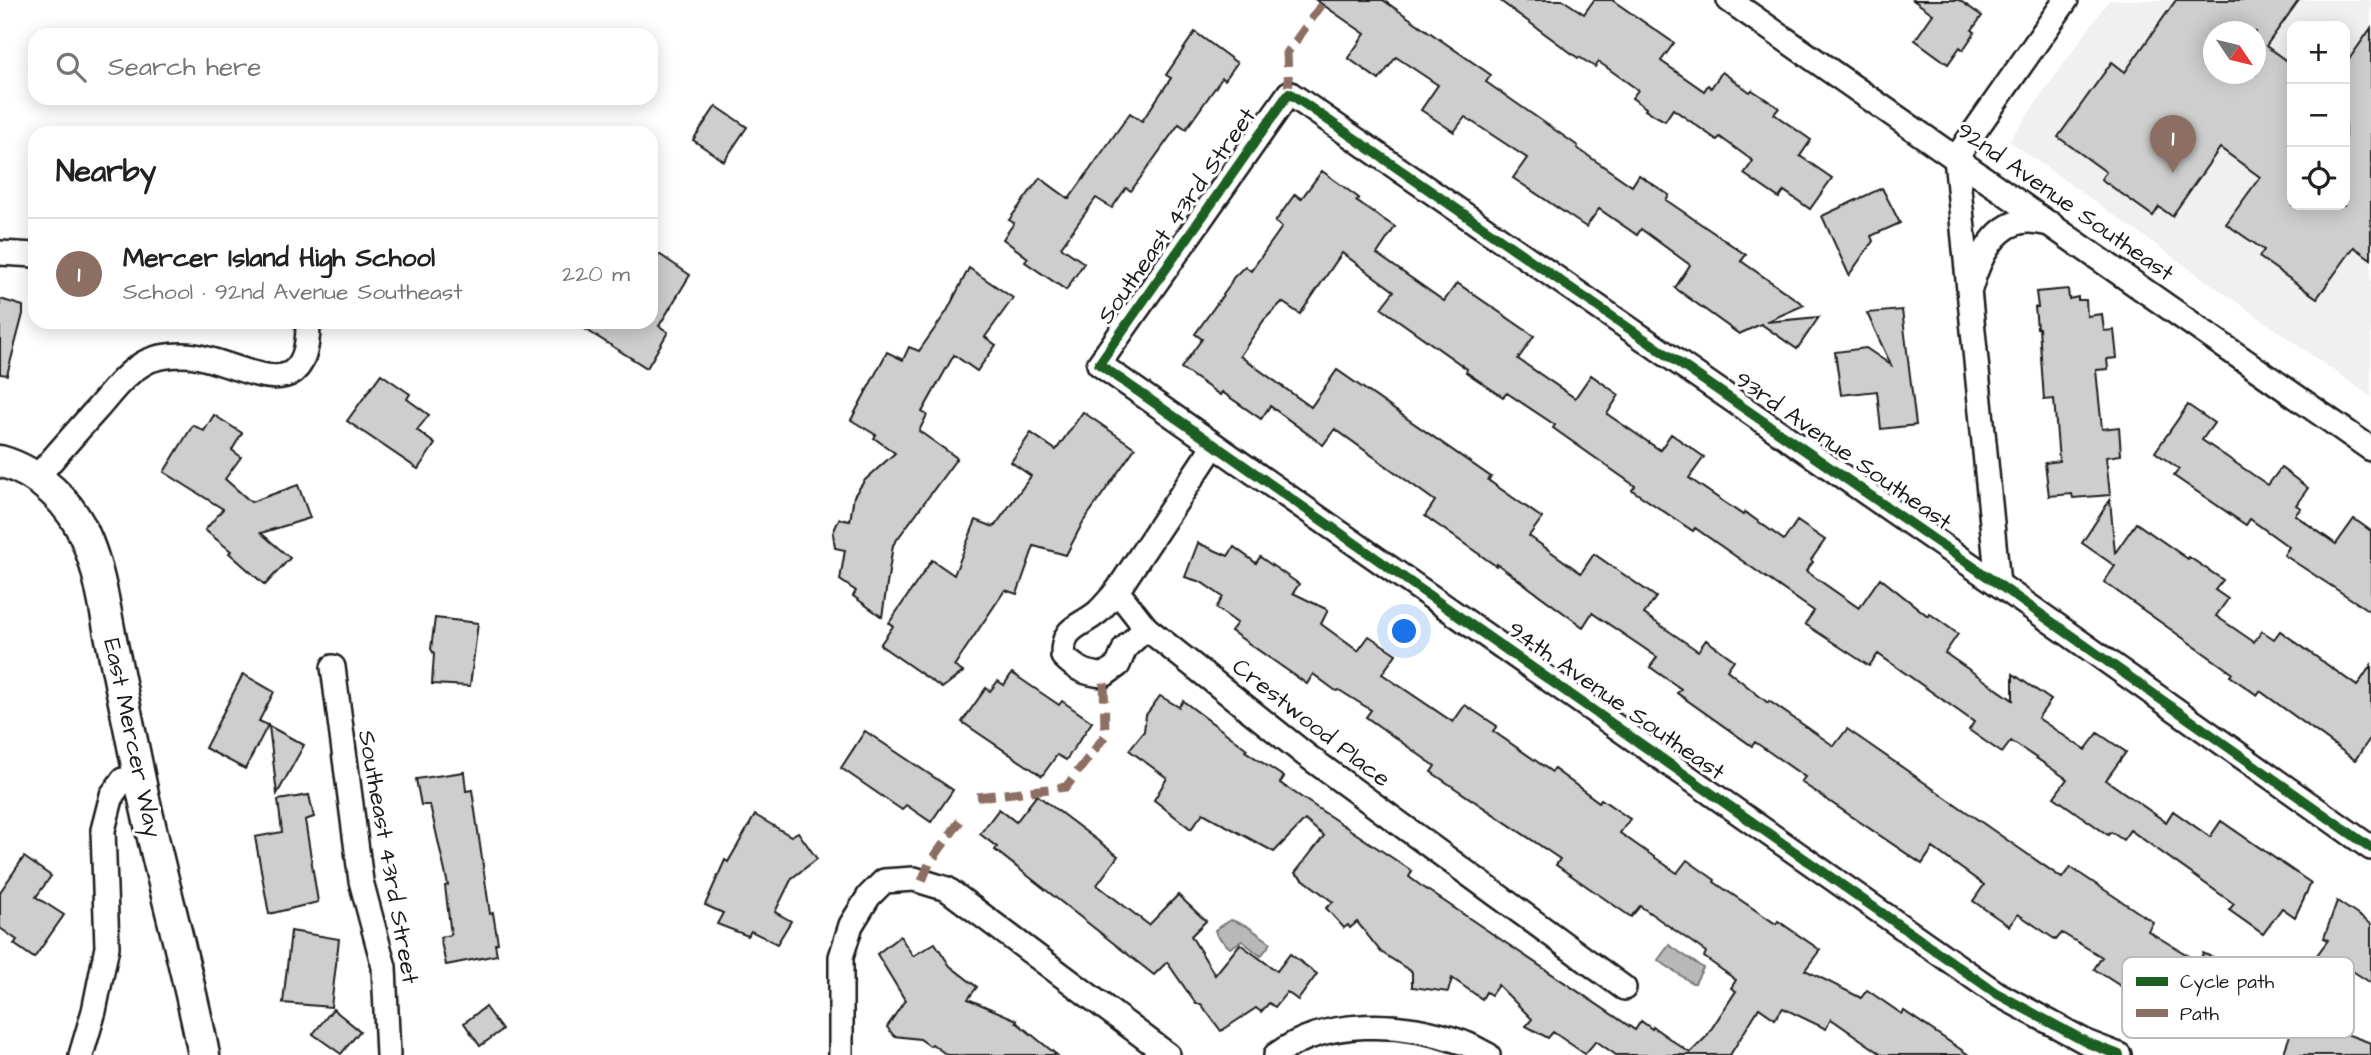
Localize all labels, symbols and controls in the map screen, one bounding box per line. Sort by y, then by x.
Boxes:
north arrow [2203,21,2266,84]
map controls [2287,21,2350,210]
button: + [2287,21,2350,84]
search box [28,28,658,105]
icon: search [52,48,90,86]
text: Search here [108,49,261,85]
button: − [2287,84,2350,147]
street label: Southeast 43rd Street [1089,101,1265,331]
street label: 92nd Avenue Southeast [1949,114,2181,290]
pin: 1 [2150,115,2196,173]
button: locate [2287,147,2350,210]
text: Nearby [56,151,156,193]
text: Mercer Island High School [123,240,435,276]
text: 1 [78,258,80,290]
text: 220 m [562,258,630,290]
text: School · 92nd Avenue Southeast [123,276,463,308]
street label: 93rd Avenue Southeast [1727,363,1959,539]
street label: 94th Avenue Southeast [1500,613,1732,789]
your location [1387,614,1421,648]
street label: East Mercer Way [93,635,170,841]
street label: Crestwood Place [1225,650,1397,796]
street label: Southeast 43rd Street [349,728,427,987]
legend [2122,957,2354,1038]
text: Cycle path [2180,969,2275,997]
text: Path [2180,1001,2219,1028]

